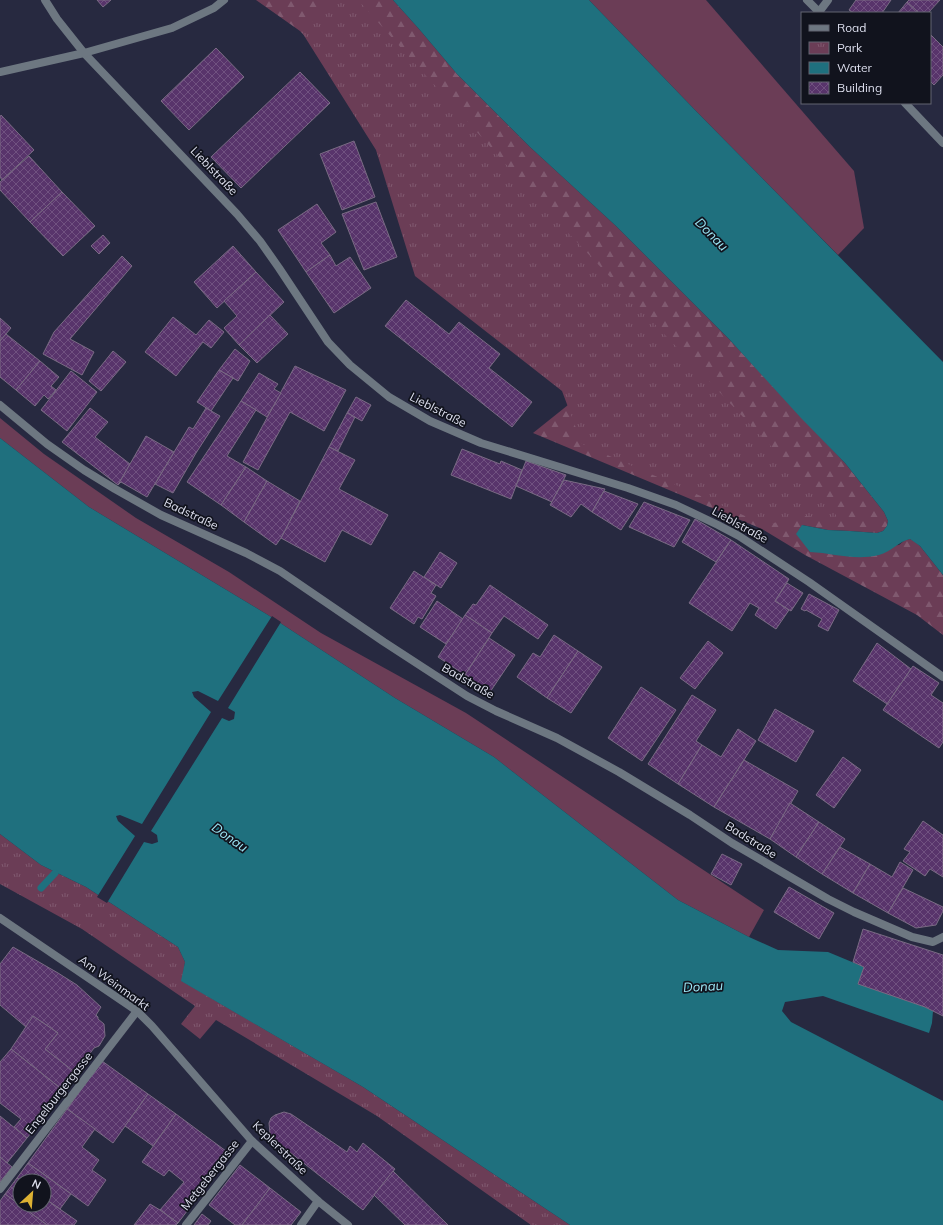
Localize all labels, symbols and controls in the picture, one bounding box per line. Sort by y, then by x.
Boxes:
legend [801,12,931,104]
text: Road [837,20,866,35]
text: Park [837,40,863,55]
text: Water [837,60,873,75]
text: Building [837,80,882,95]
street label: Lieblstraße [188,143,241,198]
water label: Donau [692,214,732,254]
street label: Lieblstraße [407,389,469,430]
street label: Badstraße [162,494,221,533]
street label: Lieblstraße [710,503,771,546]
street label: Badstraße [439,659,497,702]
street label: Badstraße [723,818,780,861]
water label: Donau [209,819,251,855]
street label: Am Weinmarkt [76,952,153,1013]
water label: Donau [683,977,723,995]
street label: Engelburgergasse [22,1049,95,1137]
street label: Keplerstraße [250,1118,311,1178]
street label: Metgebergasse [177,1136,242,1213]
north arrow [12,1173,52,1213]
text: N [30,1176,43,1192]

